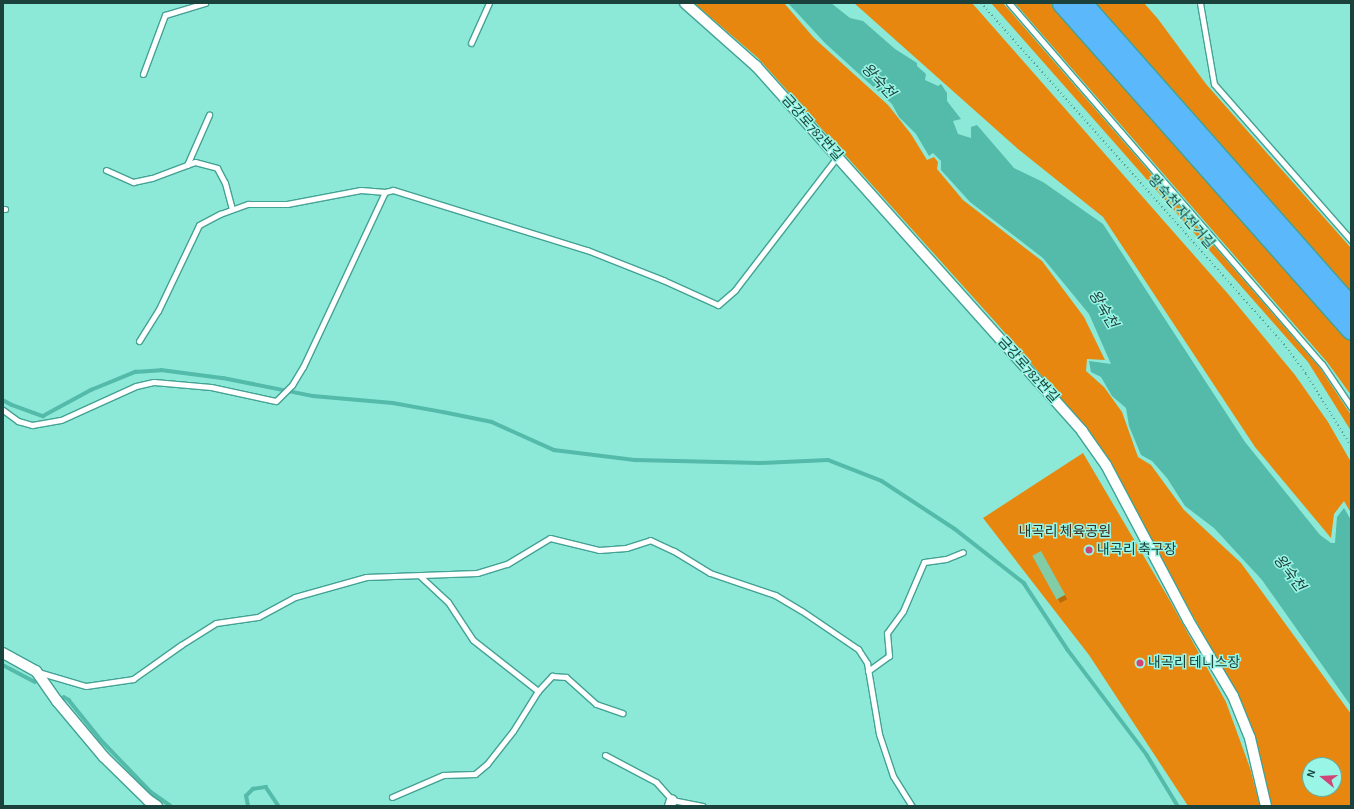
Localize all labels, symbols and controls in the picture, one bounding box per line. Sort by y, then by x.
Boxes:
water label: 왕숙천 [857,60,899,102]
street label: 금강로782번길 [778,91,846,165]
street label: 왕숙천 자전거길 [1144,172,1218,252]
water label: 왕숙천 [1085,287,1121,331]
street label: 금강로782번길 [994,333,1062,407]
park label: 내곡리 체육공원 [1019,524,1111,540]
place label: 내곡리 축구장 [1097,542,1177,558]
marker: 내곡리 축구장 [1084,545,1094,555]
water label: 왕숙천 [1269,551,1309,595]
place label: 내곡리 테니스장 [1148,655,1240,671]
marker: 내곡리 테니스장 [1135,658,1145,668]
north arrow [1302,757,1342,797]
text: N [1305,768,1317,779]

